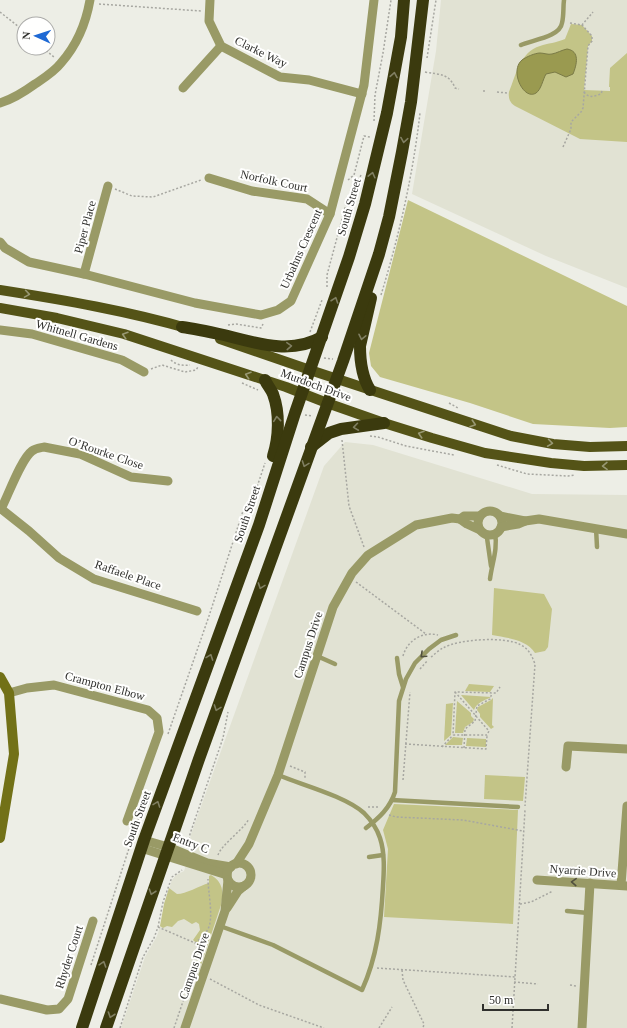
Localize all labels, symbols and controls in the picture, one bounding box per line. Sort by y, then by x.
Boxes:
north arrow [16,16,56,56]
text: N [20,31,32,40]
street label: Clarke Way [233,33,289,71]
one-way arrow [389,71,398,78]
one-way arrow [401,137,409,143]
street label: Norfolk Court [239,167,310,195]
one-way arrow [368,172,376,179]
street label: South Street [334,176,364,237]
street label: Piper Place [71,199,99,255]
street label: Urbahns Crescent [277,206,325,291]
one-way arrow [24,289,30,298]
one-way arrow [330,296,338,303]
street label: Whitnell Gardens [34,317,120,354]
one-way arrow [121,331,128,340]
one-way arrow [359,334,367,340]
one-way arrow [286,342,292,351]
street label: Murdoch Drive [279,366,353,404]
one-way arrow [245,371,252,379]
one-way arrow [273,416,282,422]
one-way arrow [470,420,477,428]
one-way arrow [353,422,359,431]
one-way arrow [417,431,424,439]
street label: O’Rourke Close [67,434,145,472]
one-way arrow [547,438,553,447]
one-way arrow [301,460,310,467]
one-way arrow [602,462,608,470]
street label: South Street [231,483,263,544]
street label: Raffaele Place [93,557,163,593]
one-way arrow [257,582,265,589]
street label: Campus Drive [291,610,325,680]
one-way arrow [421,650,428,657]
one-way arrow [206,654,214,661]
street label: Crampton Elbow [63,669,147,704]
one-way arrow [213,704,221,711]
street label: South Street [120,788,154,849]
one-way arrow [153,800,161,807]
street label: Entry C [171,830,211,856]
street label: Nyarrie Drive [549,862,617,880]
one-way arrow [571,878,577,887]
one-way arrow [149,888,157,895]
street label: Rhyder Court [52,923,86,990]
street label: Campus Drive [176,931,212,1001]
one-way arrow [98,961,107,968]
scale bar [483,986,548,1012]
text: 50 m [489,993,514,1007]
one-way arrow [107,1011,115,1018]

